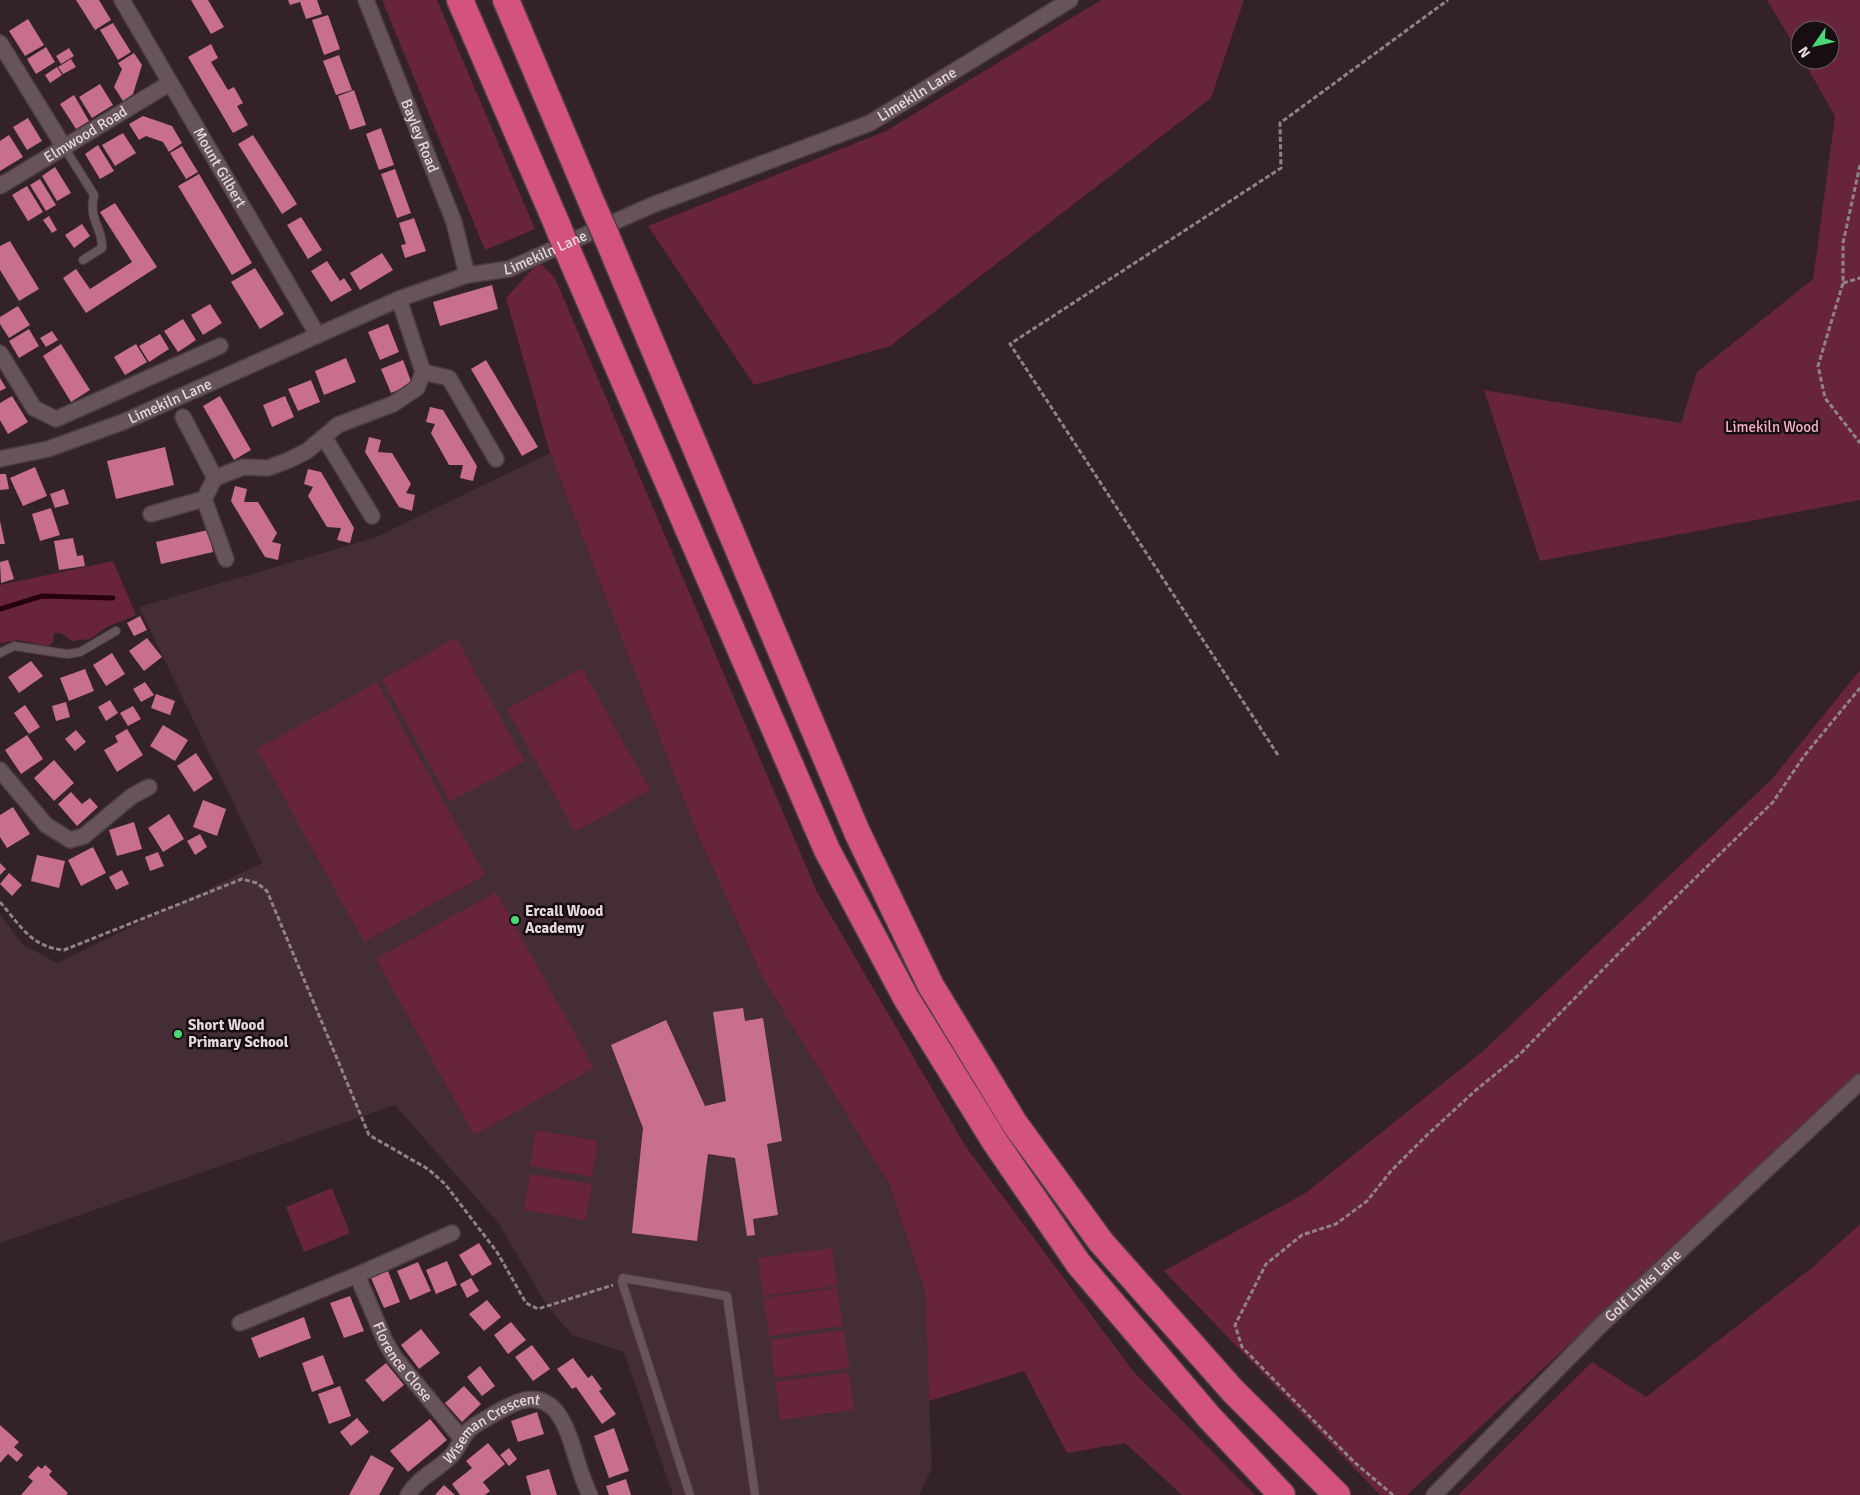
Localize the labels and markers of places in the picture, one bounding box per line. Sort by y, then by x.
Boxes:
place label: Ercall Wood Academy [525,902,603,937]
marker: Ercall Wood Academy [509,914,521,926]
place label: Short Wood Primary School [188,1016,289,1051]
marker: Short Wood Primary School [172,1028,184,1040]

